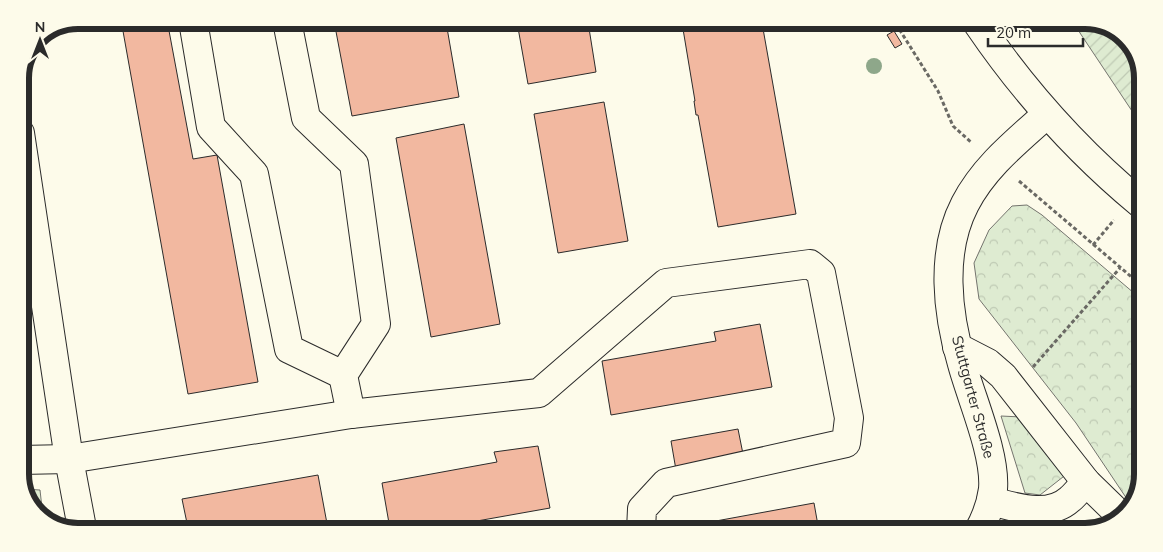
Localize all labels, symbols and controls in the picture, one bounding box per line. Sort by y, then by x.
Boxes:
north arrow [15,15,65,65]
scale bar [988,15,1083,47]
text: N [35,18,45,36]
text: 20 m [996,23,1031,42]
street label: Stuttgarter Straße [948,333,999,460]

